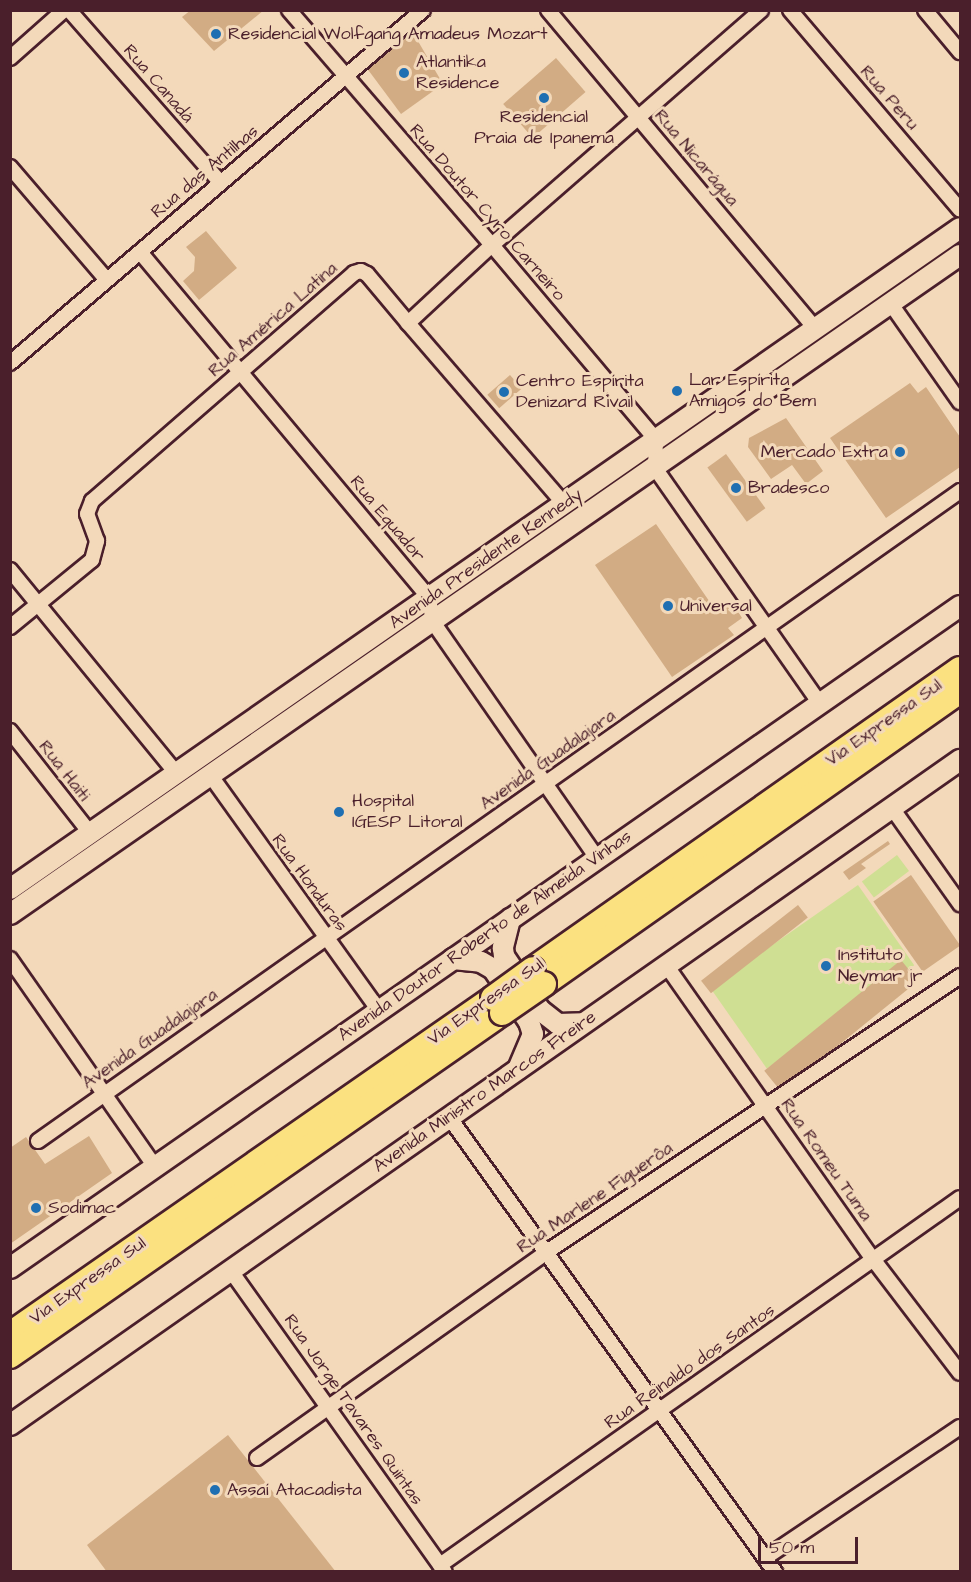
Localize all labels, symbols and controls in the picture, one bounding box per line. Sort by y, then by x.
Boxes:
place label: Residencial Wolfgang Amadeus Mozart [228,23,547,45]
marker: Residencial Wolfgang Amadeus Mozart [209,27,223,41]
street label: Rua Canadá [118,40,198,128]
place label: Atlantika Residence [416,52,499,94]
street label: Rua Peru [855,61,923,135]
marker: Atlantika Residence [397,66,411,80]
marker: Residencial Praia de Ipanema [537,91,551,105]
street label: Rua Nicarágua [649,105,743,211]
place label: Residencial Praia de Ipanema [474,107,614,150]
street label: Rua Doutor Cyro Carneiro [404,120,570,306]
street label: Rua das Antilhas [147,121,263,223]
street label: Rua América Latina [204,258,342,382]
place label: Lar Espírita Amigos do Bem [689,370,816,412]
place label: Centro Espírita Denizard Rivail [516,371,644,413]
marker: Lar Espírita Amigos do Bem [670,384,684,398]
marker: Centro Espírita Denizard Rivail [497,385,511,399]
place label: Mercado Extra [761,441,888,463]
marker: Mercado Extra [893,445,907,459]
street label: Rua Equador [345,472,429,566]
place label: Bradesco [748,477,829,499]
marker: Bradesco [729,481,743,495]
street label: Avenida Presidente Kennedy [385,484,587,634]
place label: Universal [680,595,752,617]
marker: Universal [661,599,675,613]
street label: Via Expressa Sul [822,675,946,771]
street label: Avenida Guadalajara [476,705,620,815]
street label: Rua Haiti [34,736,94,806]
place label: Hospital IGESP Litoral [352,791,463,834]
marker: Hospital IGESP Litoral [330,803,348,821]
street label: Avenida Doutor Roberto de Almeida Vinhas [334,826,636,1046]
street label: Rua Honduras [267,830,351,936]
place label: Instituto Neymar jr [838,945,922,988]
street label: Via Expressa Sul [424,954,548,1050]
marker: Instituto Neymar jr [819,959,833,973]
street label: Avenida Guadalajara [78,984,222,1094]
street label: Avenida Ministro Marcos Freire [369,1007,601,1177]
street label: Rua Romeu Tuma [776,1094,876,1226]
street label: Rua Marlene Figuerôa [513,1138,677,1258]
place label: Sodimac [48,1197,116,1219]
marker: Sodimac [29,1201,43,1215]
street label: Via Expressa Sul [26,1233,150,1329]
street label: Rua Reinaldo dos Santos [601,1300,779,1434]
street label: Rua Jorge Tavares Quintas [279,1310,427,1510]
place label: Assaí Atacadista [227,1479,362,1501]
marker: Assaí Atacadista [208,1483,222,1497]
scale bar [761,1525,862,1563]
text: 50 m [769,1535,814,1560]

